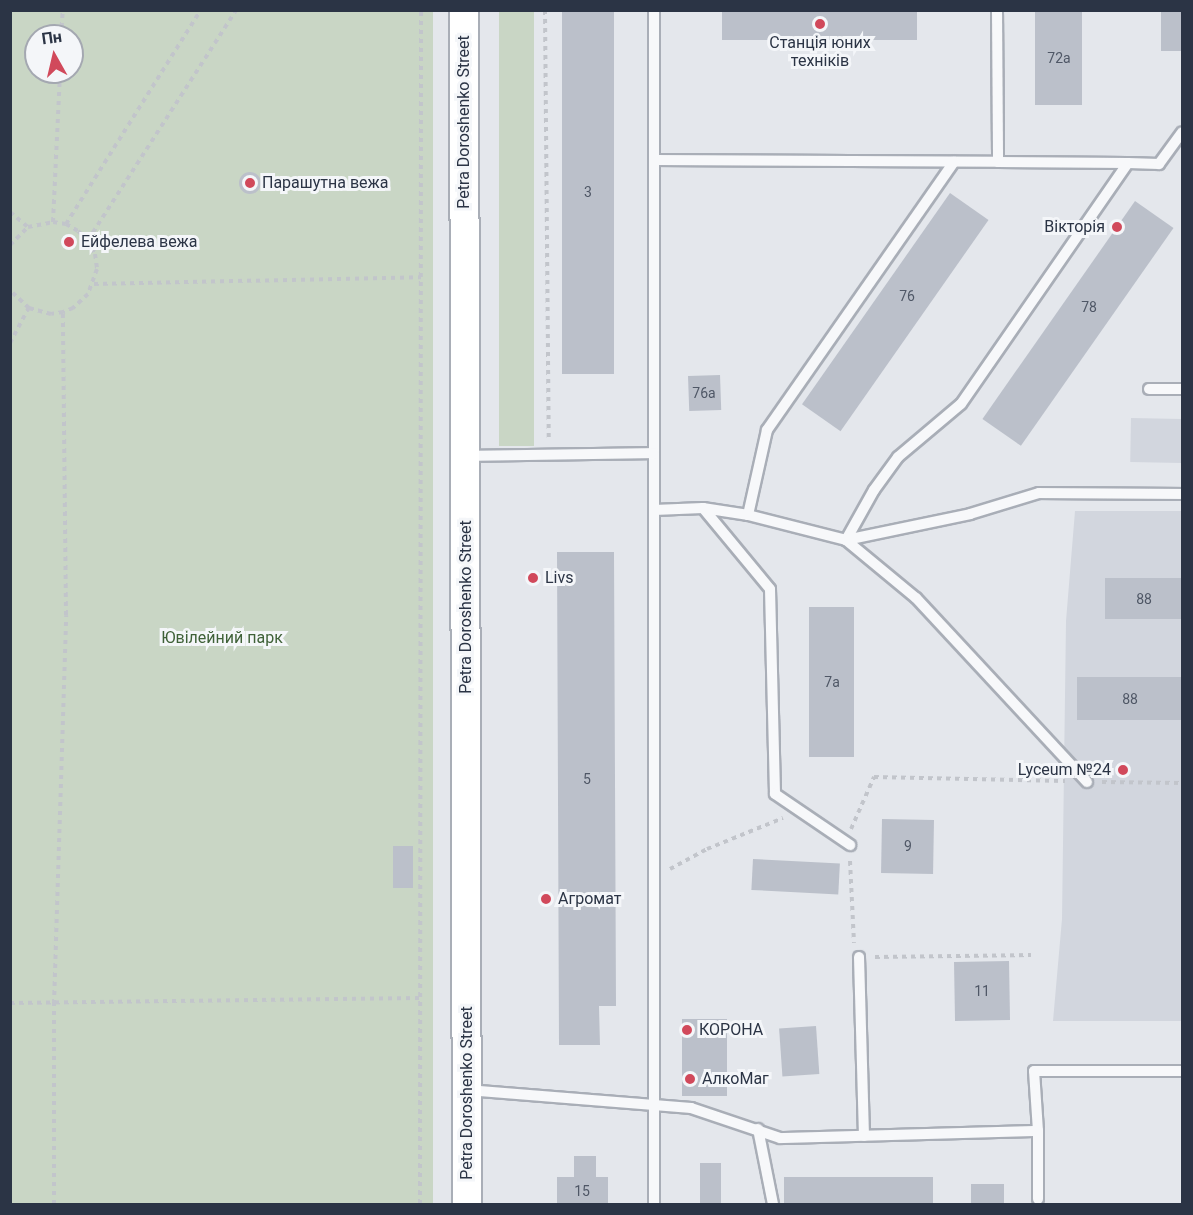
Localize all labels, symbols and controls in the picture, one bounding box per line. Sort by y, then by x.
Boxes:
marker: Станція юних техніків [813,17,827,31]
north arrow [24,24,84,84]
text: Пн [40,27,63,48]
place label: Станція юних техніків [769,33,871,71]
street label: Petra Doroshenko Street [454,35,474,209]
house number: 72а [1047,50,1071,66]
place label: Парашутна вежа [262,173,389,193]
marker: Парашутна вежа [243,176,257,190]
house number: 3 [584,184,592,200]
place label: Вікторія [1044,217,1105,237]
marker: Вікторія [1110,220,1124,234]
place label: Ейфелева вежа [81,232,198,252]
marker: Ейфелева вежа [62,235,76,249]
house number: 76 [899,288,915,304]
house number: 78 [1081,299,1097,315]
house number: 76а [692,385,716,401]
street label: Petra Doroshenko Street [456,520,476,694]
place label: Livs [545,568,574,588]
marker: Livs [526,571,540,585]
house number: 88 [1136,591,1152,607]
park label: Ювілейний парк [161,628,283,648]
house number: 7а [824,674,840,690]
house number: 88 [1122,691,1138,707]
place label: Lyceum №24 [1018,760,1111,780]
marker: Lyceum №24 [1116,763,1130,777]
house number: 5 [583,771,591,787]
house number: 9 [904,838,912,854]
place label: Агромат [558,889,621,909]
marker: Агромат [539,892,553,906]
house number: 11 [974,983,990,999]
street label: Petra Doroshenko Street [457,1006,477,1180]
place label: КОРОНА [699,1020,763,1040]
marker: КОРОНА [680,1023,694,1037]
place label: АлкоМаг [702,1069,769,1089]
marker: АлкоМаг [683,1072,697,1086]
house number: 15 [574,1183,590,1199]

